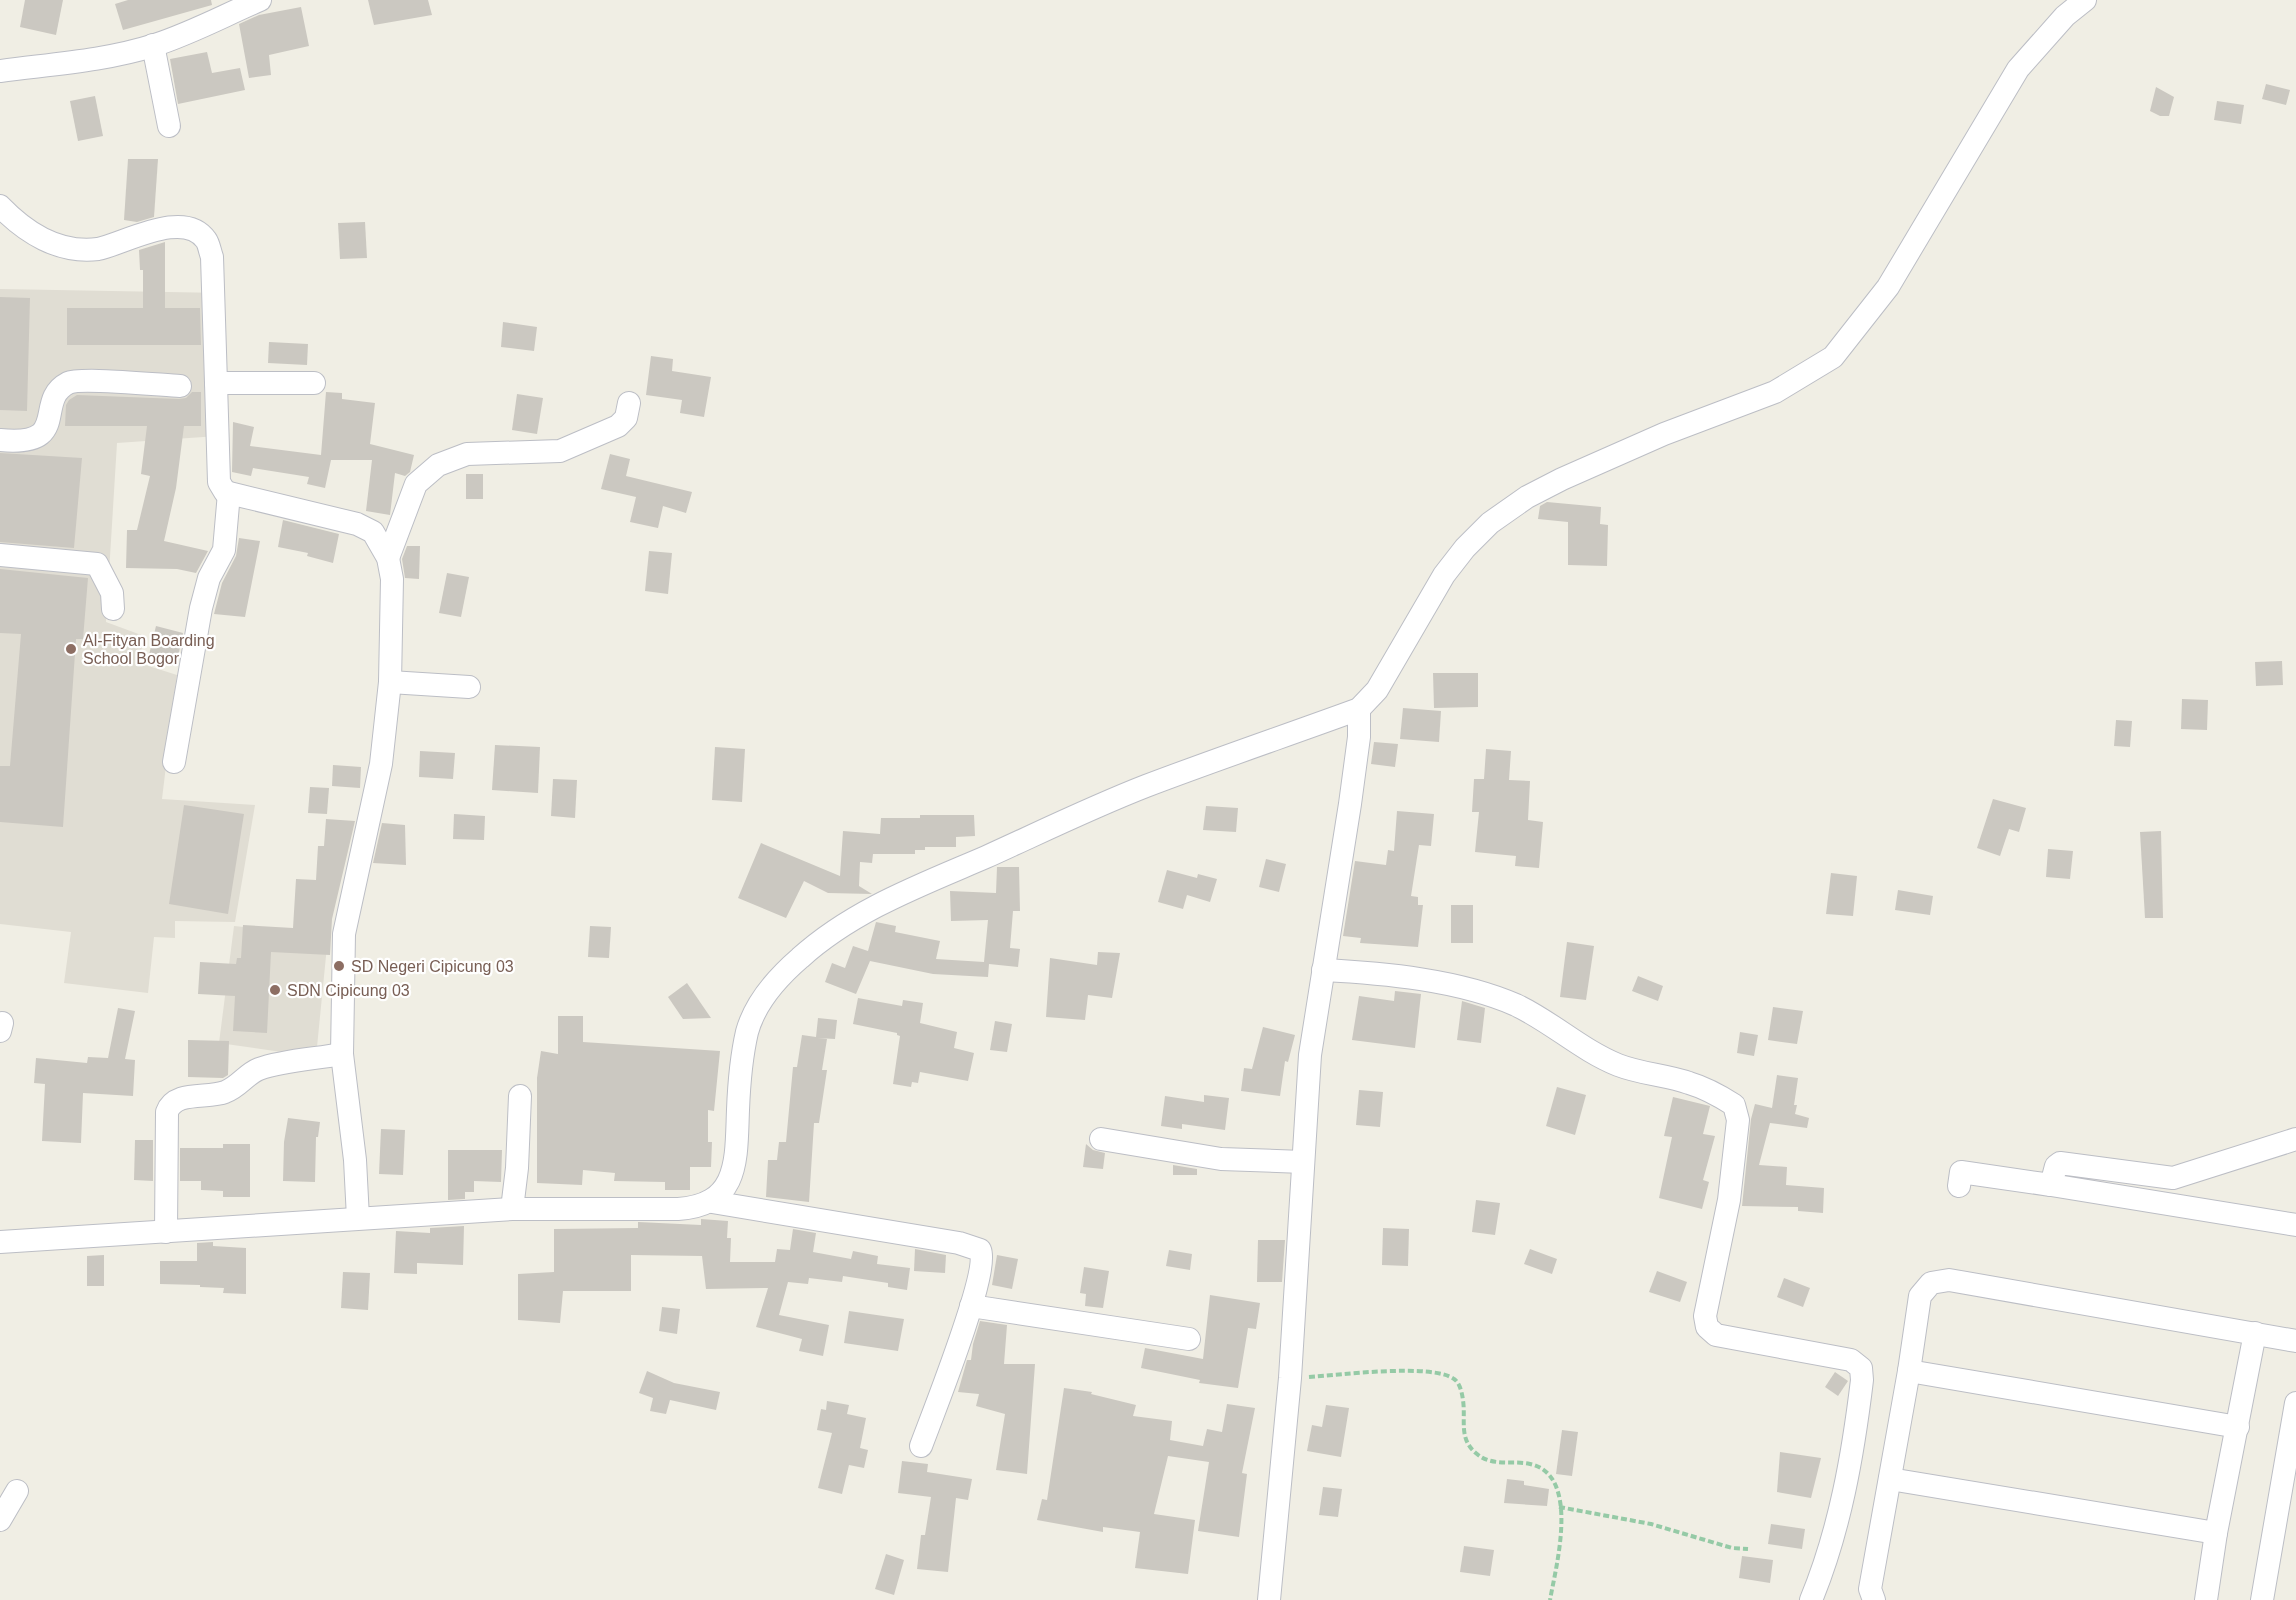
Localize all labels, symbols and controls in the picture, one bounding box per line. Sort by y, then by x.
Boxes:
place label: Al-Fityan Boarding School Bogor [83,632,215,667]
marker: Al-Fityan Boarding School Bogor [64,642,78,656]
place label: SD Negeri Cipicung 03 [351,958,514,975]
marker: SD Negeri Cipicung 03 [332,959,346,973]
place label: SDN Cipicung 03 [287,982,410,999]
marker: SDN Cipicung 03 [268,983,282,997]

